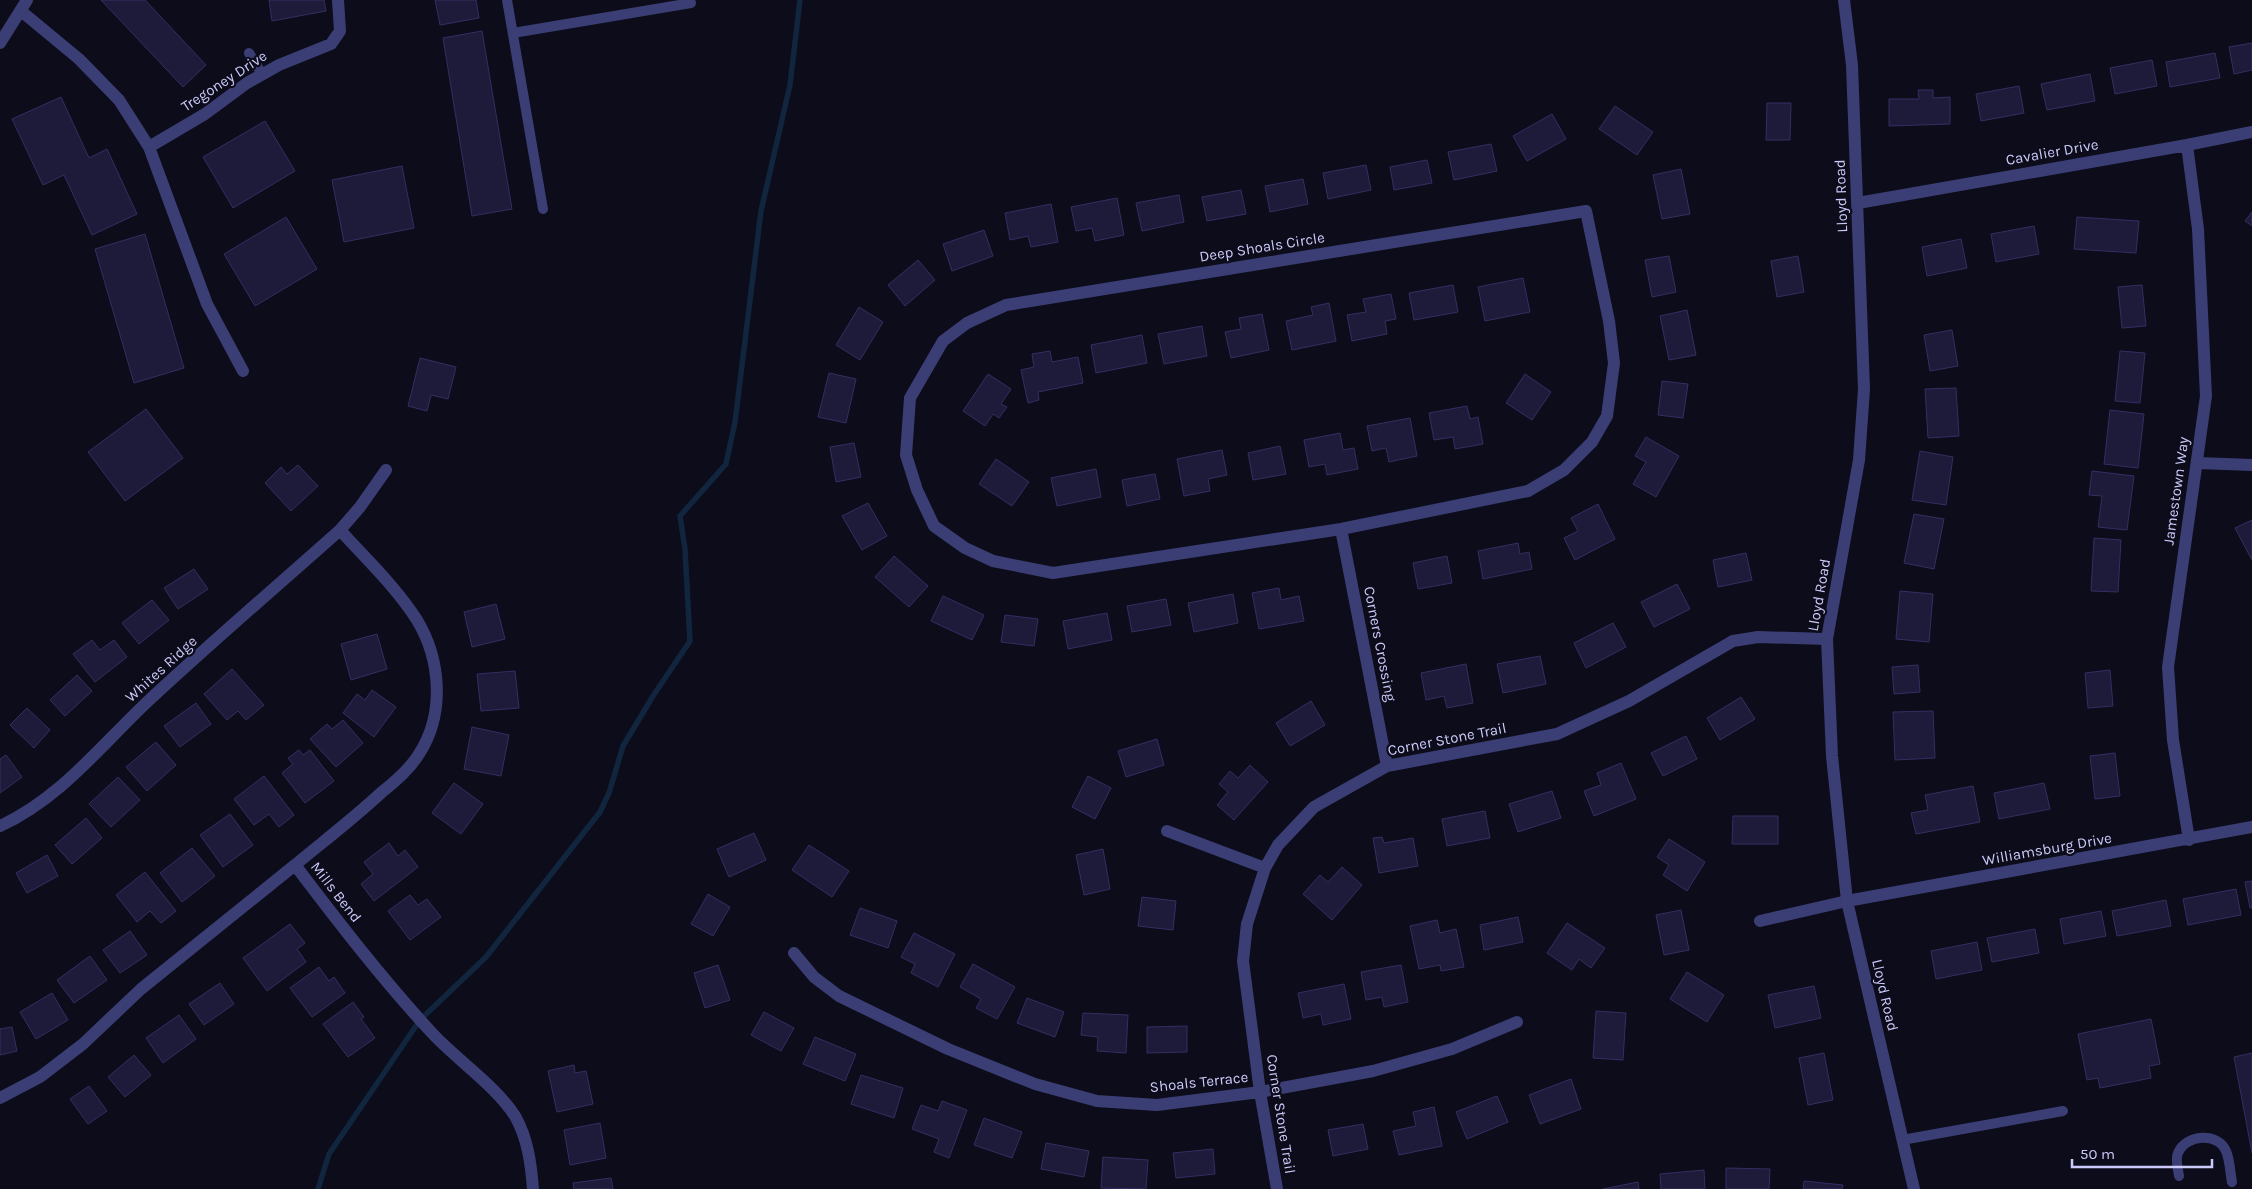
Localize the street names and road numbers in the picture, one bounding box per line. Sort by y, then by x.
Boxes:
street label: Tregoney Drive [178,47,270,115]
street label: Cavalier Drive [2004,135,2100,169]
street label: Lloyd Road [1831,159,1851,233]
street label: Deep Shoals Circle [1198,228,1326,266]
street label: Jamestown Way [2159,436,2193,546]
street label: Lloyd Road [1804,557,1834,633]
street label: Corners Crossing [1360,585,1400,704]
street label: Whites Ridge [121,632,201,706]
street label: Corner Stone Trail [1386,719,1508,759]
street label: Williamsburg Drive [1981,829,2113,869]
street label: Mills Bend [307,858,365,926]
street label: Lloyd Road [1868,957,1902,1033]
street label: Corner Stone Trail [1263,1053,1299,1175]
street label: Shoals Terrace [1149,1068,1249,1096]

